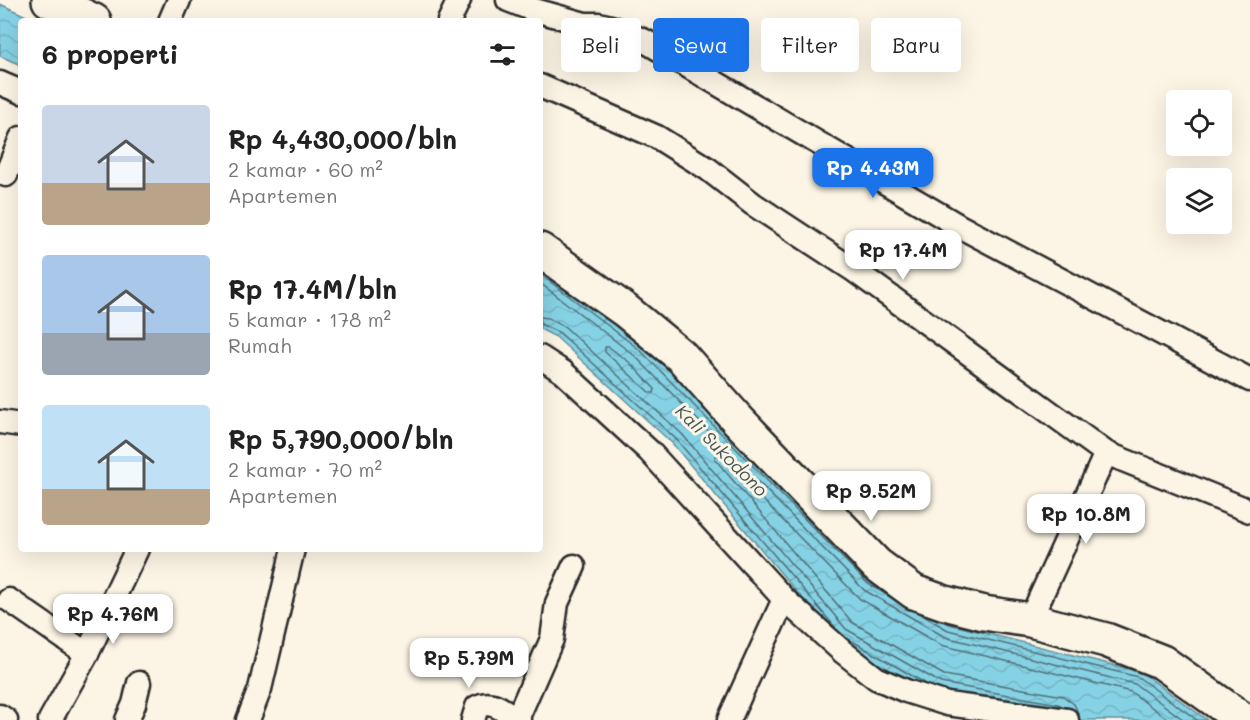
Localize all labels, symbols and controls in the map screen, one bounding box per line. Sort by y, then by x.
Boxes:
chip: Beli [561,18,641,72]
chip: Sewa [653,18,749,72]
chip: Filter [761,18,859,72]
chip: Baru [871,18,961,72]
text: 6 properti [42,37,179,71]
icon: filters [486,38,519,71]
map controls [1166,90,1232,234]
button: locate [1166,90,1232,156]
text: Rp 4,430,000/bln [228,122,457,156]
icon: home [90,129,162,201]
pin: Rp 4.43M [811,148,935,199]
text: Rp 4.43M [826,154,920,180]
text: 2 kamar · 60 m² [228,156,383,182]
button: layers [1166,168,1232,234]
text: Apartemen [228,182,337,208]
pin: Rp 17.4M [841,230,965,281]
text: Rp 17.4M [859,236,947,262]
text: Rp 17.4M/bln [228,272,397,306]
icon: home [90,279,162,351]
text: 5 kamar · 178 m² [228,306,391,332]
text: Rumah [228,332,291,358]
water label: Kali Sukodono [671,399,773,501]
text: Rp 5,790,000/bln [228,422,454,456]
icon: home [90,429,162,501]
text: 2 kamar · 70 m² [228,456,382,482]
pin: Rp 9.52M [809,471,933,522]
text: Rp 9.52M [826,477,916,503]
text: Apartemen [228,482,337,508]
pin: Rp 10.8M [1024,494,1148,545]
text: Rp 10.8M [1041,500,1131,526]
pin: Rp 4.76M [51,594,175,645]
text: Rp 4.76M [67,600,159,626]
pin: Rp 5.79M [407,638,531,689]
text: Rp 5.79M [424,644,514,670]

